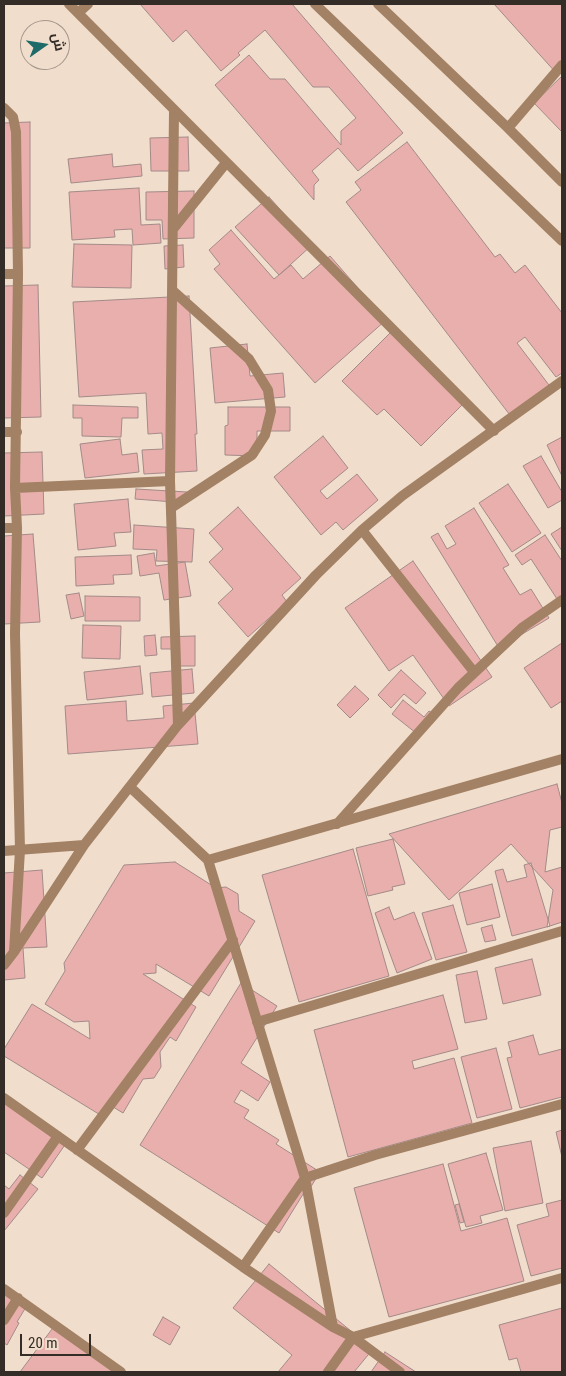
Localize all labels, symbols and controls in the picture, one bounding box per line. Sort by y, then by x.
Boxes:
north arrow [20,20,70,70]
text: ش [49,31,68,52]
scale bar [22,1324,94,1356]
text: 20 m [28,1334,58,1352]

